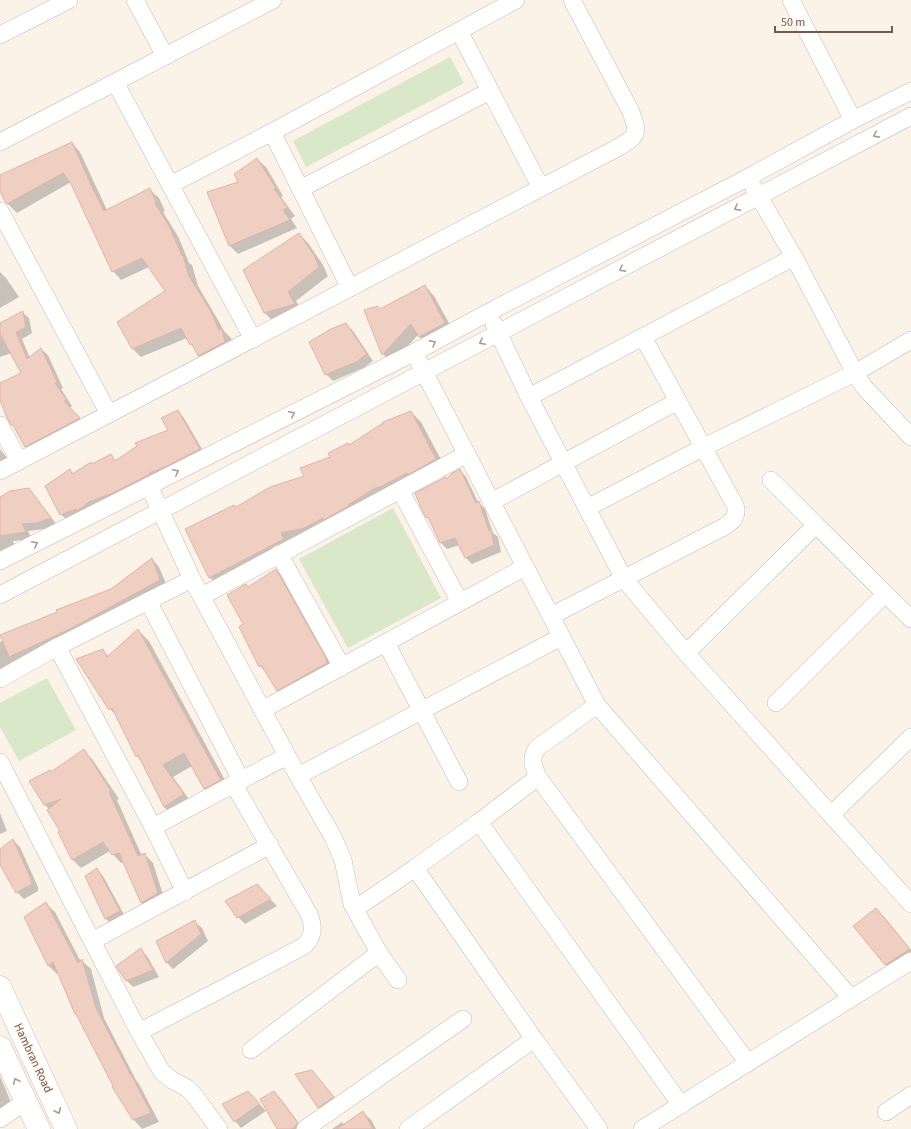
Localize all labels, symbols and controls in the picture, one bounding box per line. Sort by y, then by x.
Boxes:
scale bar [775,8,892,34]
text: 50 m [781,14,805,31]
one-way arrow [873,130,881,137]
one-way arrow [734,204,741,211]
one-way arrow [619,264,626,272]
one-way arrow [479,338,486,345]
one-way arrow [429,340,436,347]
one-way arrow [288,411,295,419]
one-way arrow [172,469,179,477]
one-way arrow [31,541,38,548]
street label: Hambran Road [9,1020,57,1096]
one-way arrow [13,1078,21,1085]
one-way arrow [53,1107,61,1115]

